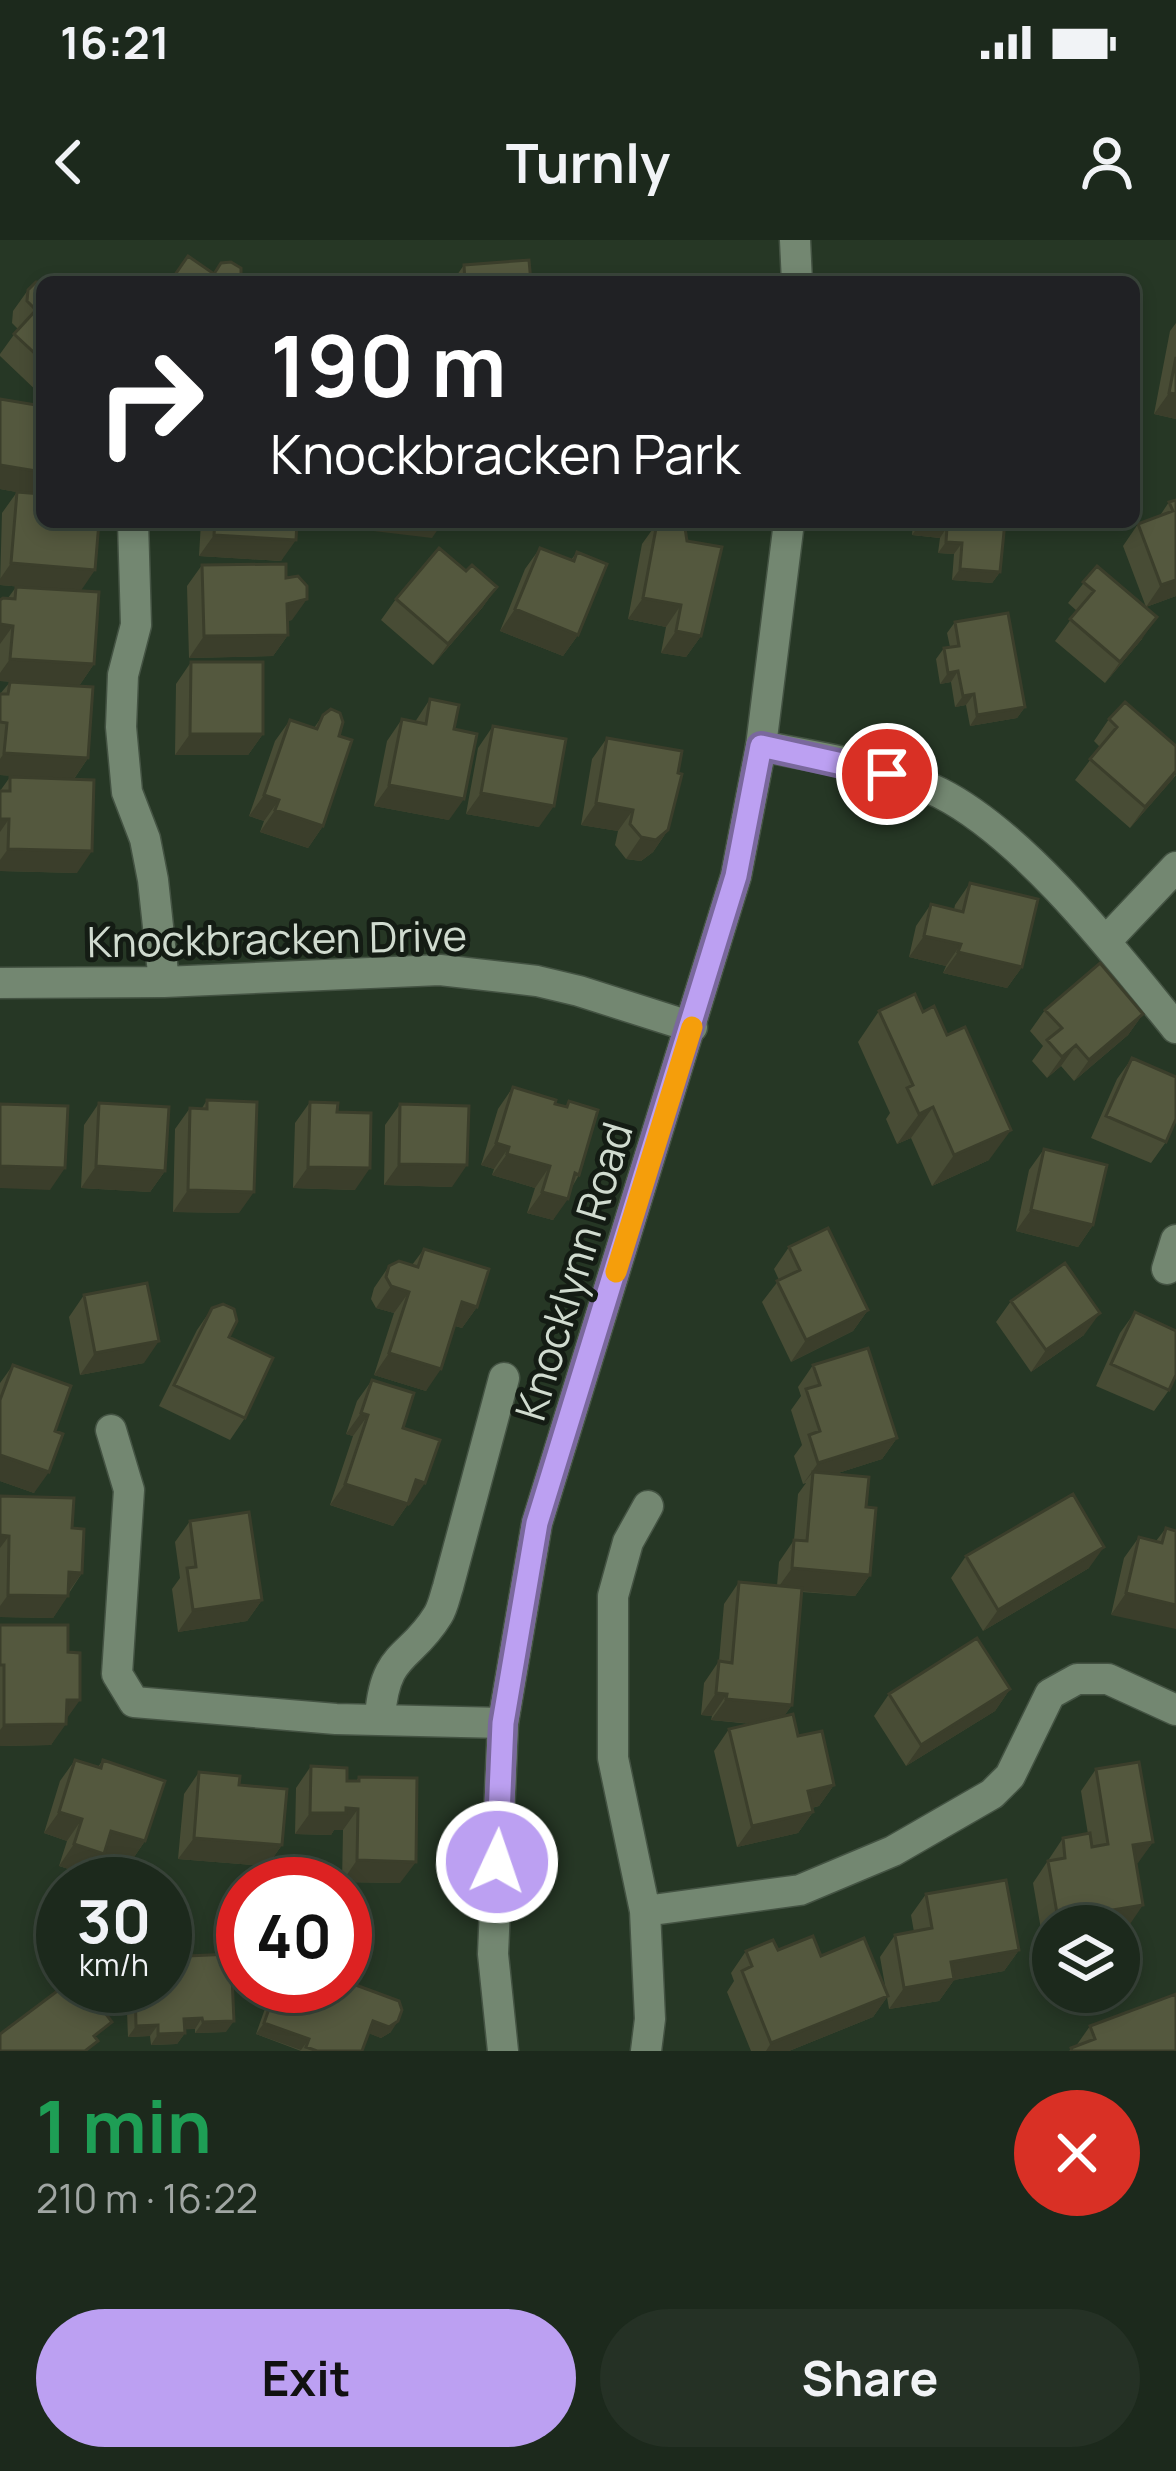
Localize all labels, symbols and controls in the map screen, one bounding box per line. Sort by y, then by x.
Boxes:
text: 16:21 [60,11,170,73]
text: Turnly [506,125,670,199]
icon: back [36,129,102,195]
icon: person [1074,129,1140,195]
text: 190 m [270,307,507,422]
icon: right [72,324,228,480]
text: Knockbracken Park [270,416,740,490]
pin [836,723,938,825]
icon: arrive [854,741,920,807]
street label: Knockbracken Drive [86,906,468,970]
street label: Knocklynn Road [500,1115,646,1427]
position arrow [434,1799,560,1925]
speed limit sign: 40 [216,1857,372,2013]
text: 30 [77,1879,151,1961]
map controls [1032,1905,1140,2013]
button: layers [1032,1905,1140,2013]
text: km/h [79,1944,149,1985]
text: 1 min [36,2076,212,2175]
button: close [1014,2090,1140,2216]
text: 210 m · 16:22 [36,2171,258,2225]
button: Exit [36,2309,576,2447]
button: Share [600,2309,1140,2447]

